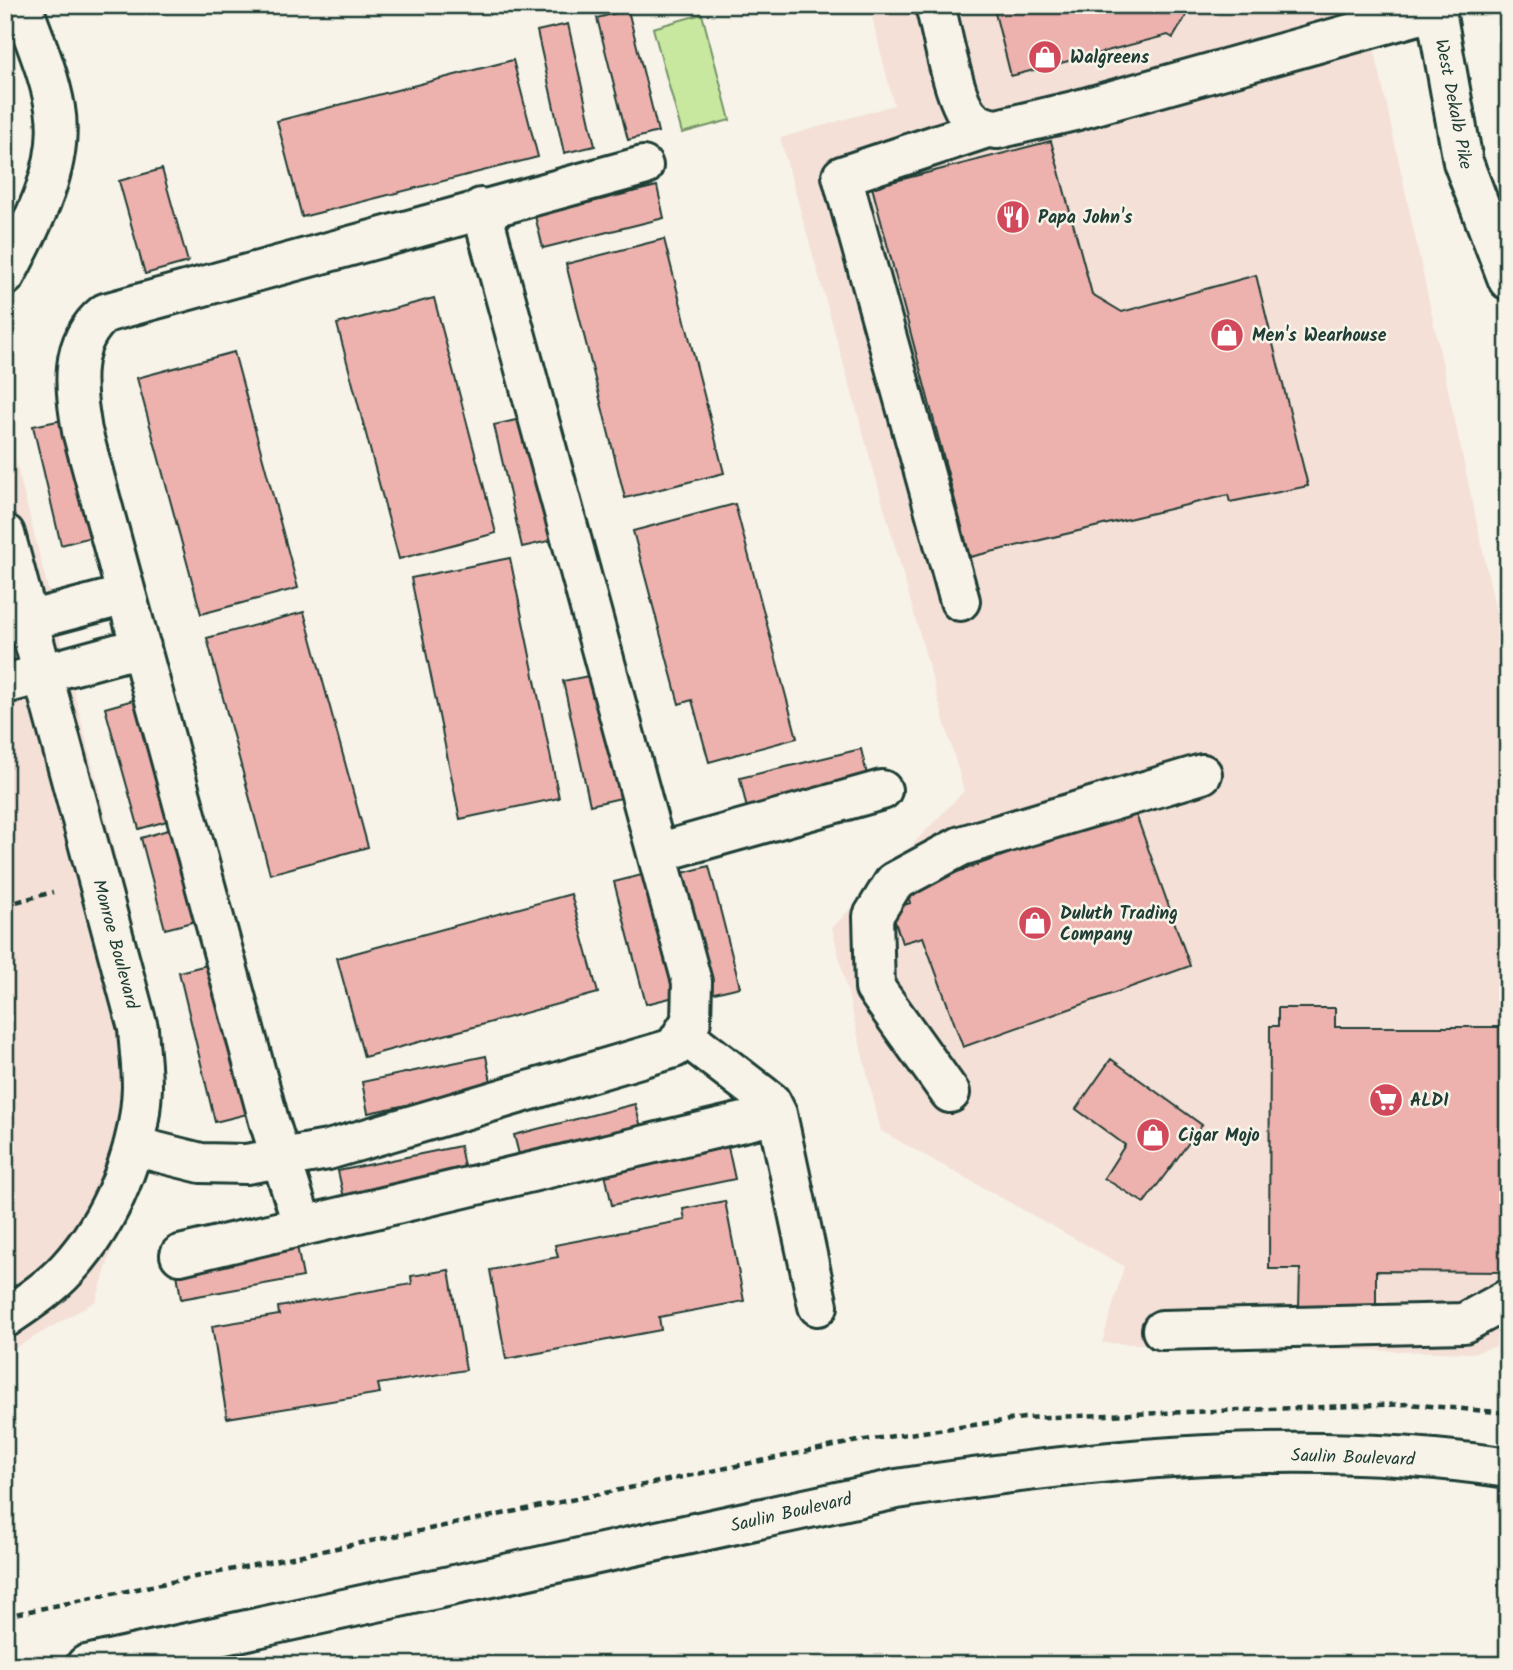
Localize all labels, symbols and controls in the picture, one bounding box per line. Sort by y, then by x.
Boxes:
street label: West Dekalb Pike [1426,37,1479,172]
shop icon: Walgreens [1026,38,1064,76]
place label: Walgreens [1070,44,1150,73]
restaurant icon: Papa John's [994,198,1032,236]
place label: Papa John's [1038,204,1133,233]
shop icon: Men's Wearhouse [1208,316,1246,354]
place label: Men's Wearhouse [1252,322,1387,351]
street label: Monroe Boulevard [83,876,146,1013]
place label: Duluth Trading Company [1060,900,1178,950]
shop icon: Duluth Trading Company [1016,904,1054,942]
supermarket icon: ALDI [1367,1081,1405,1119]
place label: ALDI [1410,1087,1449,1116]
shop icon: Cigar Mojo [1134,1116,1172,1154]
place label: Cigar Mojo [1178,1122,1260,1151]
street label: Saulin Boulevard [1291,1442,1416,1475]
street label: Saulin Boulevard [728,1485,856,1542]

